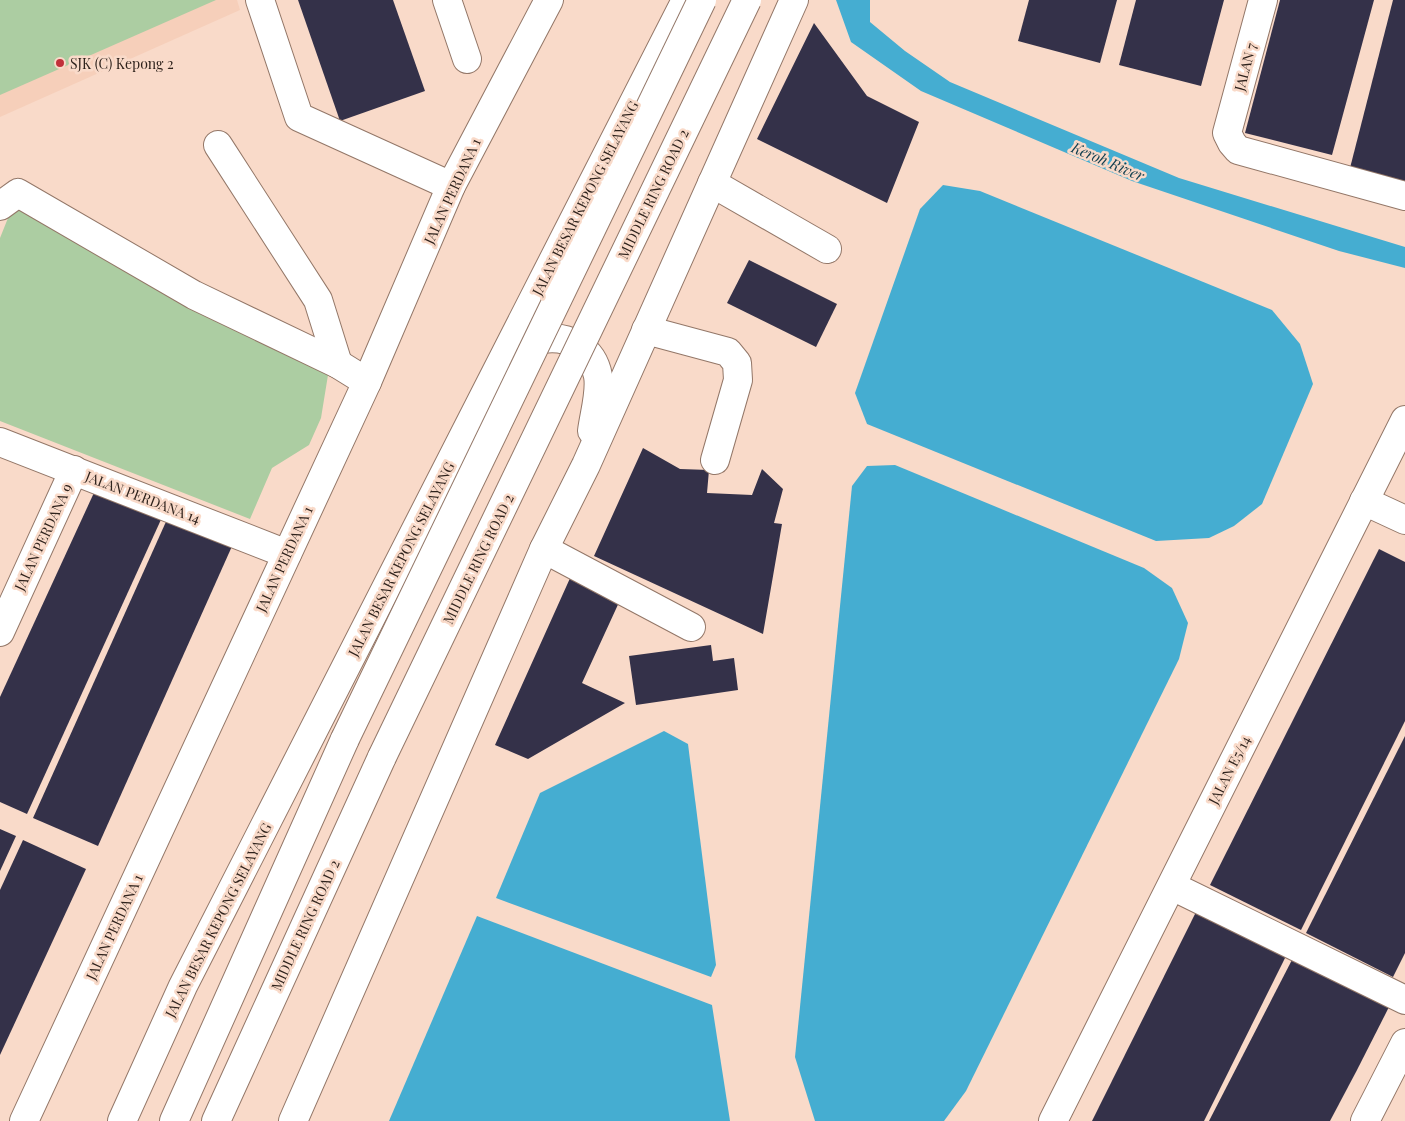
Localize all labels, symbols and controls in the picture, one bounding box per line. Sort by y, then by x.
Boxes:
street label: JALAN 7 [1229,41,1261,94]
place label: SJK (C) Kepong 2 [70,54,174,73]
marker: SJK (C) Kepong 2 [54,57,66,69]
street label: JALAN BESAR KEPONG SELAYANG [527,97,643,300]
street label: MIDDLE RING ROAD 2 [613,126,693,262]
street label: JALAN PERDANA 1 [419,135,485,248]
water label: Keroh River [1068,136,1148,185]
street label: JALAN BESAR KEPONG SELAYANG [343,458,459,661]
street label: JALAN PERDANA 14 [82,466,203,528]
street label: JALAN PERDANA 9 [9,480,76,595]
street label: MIDDLE RING ROAD 2 [438,491,518,627]
street label: JALAN PERDANA 1 [251,503,317,616]
street label: JALAN E5/14 [1203,732,1254,809]
street label: JALAN BESAR KEPONG SELAYANG [160,819,276,1022]
street label: MIDDLE RING ROAD 2 [266,856,344,993]
street label: JALAN PERDANA 1 [81,871,147,984]

